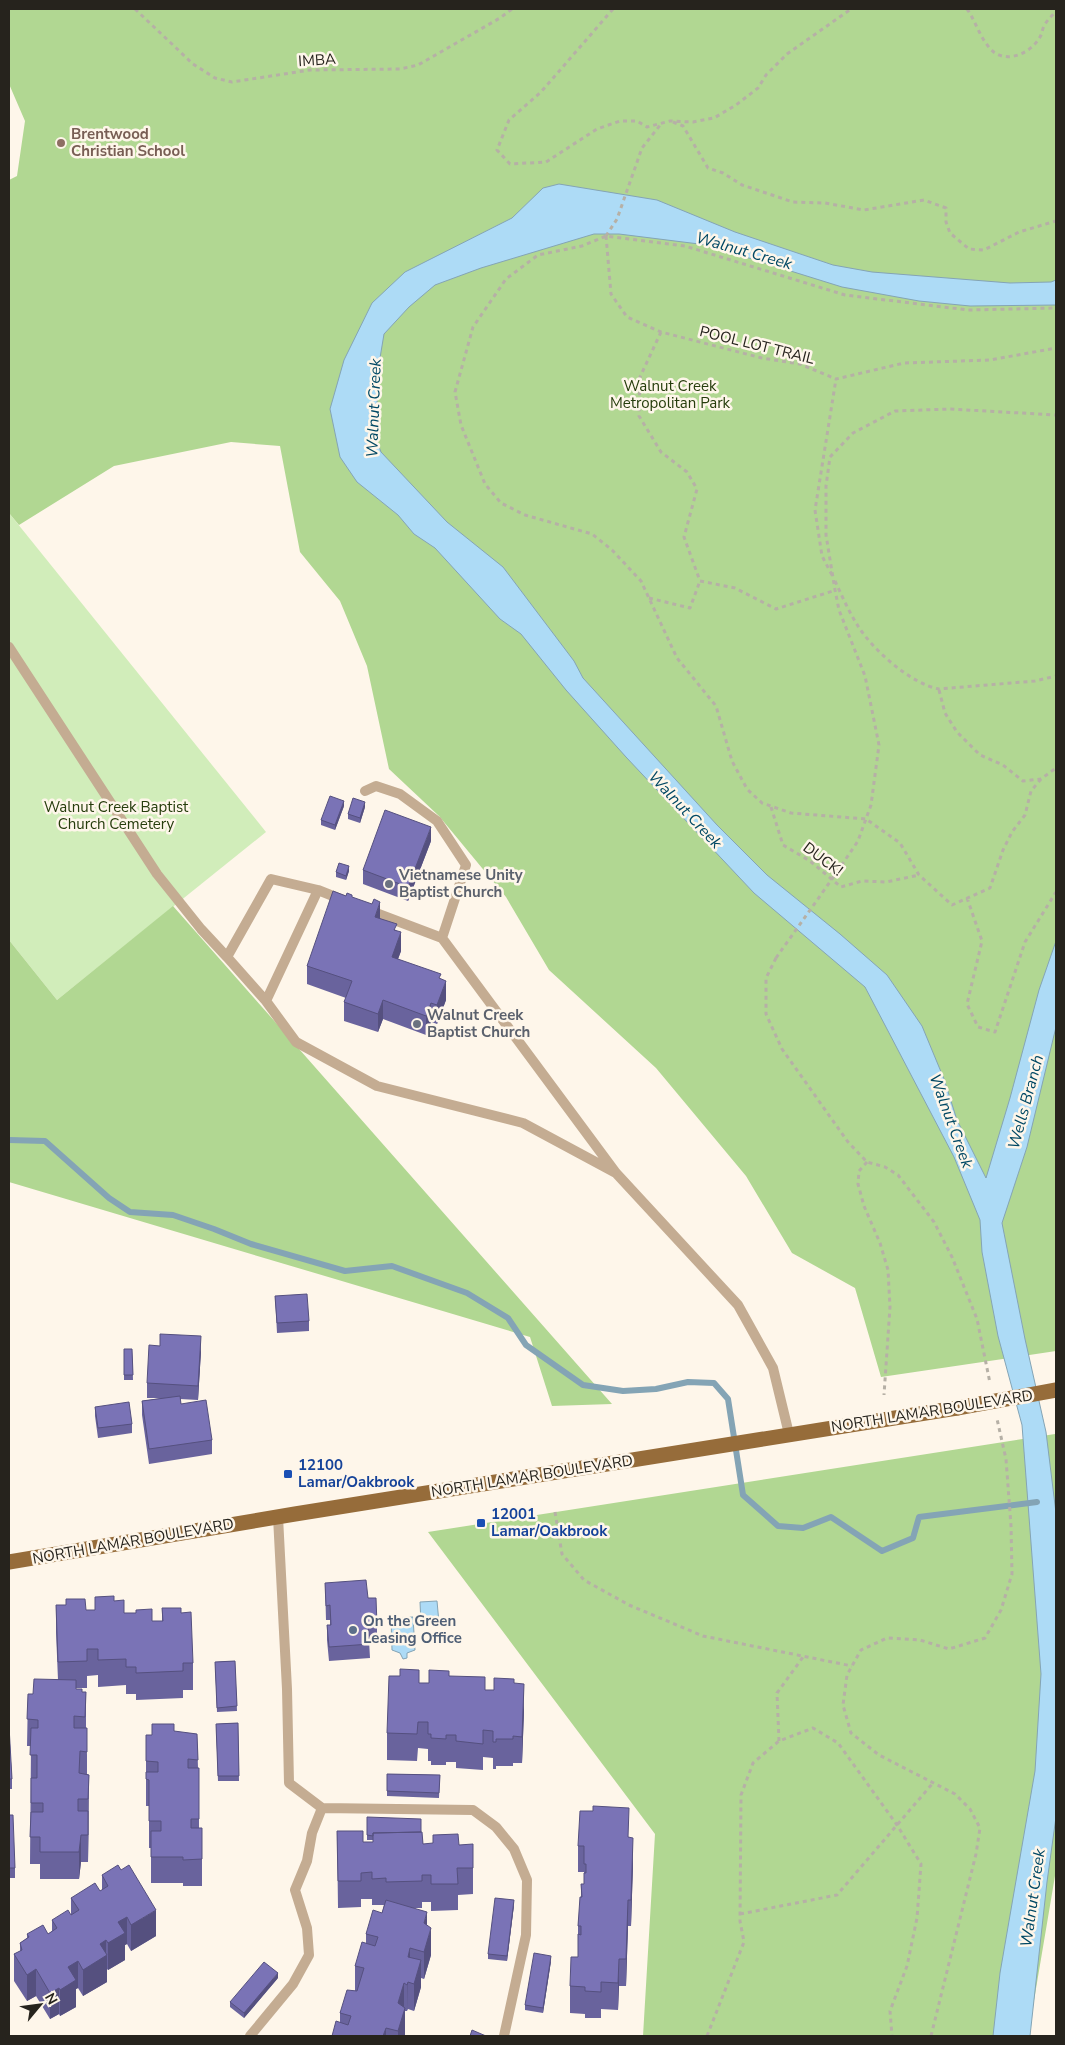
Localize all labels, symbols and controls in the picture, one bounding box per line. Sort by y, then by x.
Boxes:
street label: IMBA [298,49,337,71]
place label: Brentwood Christian School [71,124,185,161]
marker: Brentwood Christian School [55,137,67,149]
water label: Walnut Creek [693,227,796,276]
street label: POOL LOT TRAIL [698,321,816,369]
water label: Walnut Creek [361,357,387,458]
park label: Walnut Creek Metropolitan Park [610,376,731,413]
water label: Walnut Creek [643,766,728,854]
park label: Walnut Creek Baptist Church Cemetery [44,797,189,834]
street label: DUCK! [799,837,847,881]
place label: Vietnamese Unity Baptist Church [398,865,523,902]
marker: Vietnamese Unity Baptist Church [383,878,395,890]
place label: Walnut Creek Baptist Church [427,1005,530,1042]
marker: Walnut Creek Baptist Church [411,1018,423,1030]
water label: Wells Branch [1003,1052,1049,1152]
water label: Walnut Creek [924,1071,979,1172]
street label: NORTH LAMAR BOULEVARD [830,1385,1034,1437]
street label: NORTH LAMAR BOULEVARD [430,1450,634,1502]
place label: 12100 Lamar/Oakbrook [298,1455,415,1492]
marker: 12100 Lamar/Oakbrook [282,1468,294,1480]
place label: 12001 Lamar/Oakbrook [491,1504,608,1541]
street label: NORTH LAMAR BOULEVARD [31,1513,235,1569]
marker: 12001 Lamar/Oakbrook [475,1517,487,1529]
place label: On the Green Leasing Office [363,1611,462,1648]
marker: On the Green Leasing Office [347,1624,359,1636]
water label: Walnut Creek [1015,1846,1051,1949]
north arrow [15,1980,65,2030]
text: N [40,1990,62,2008]

